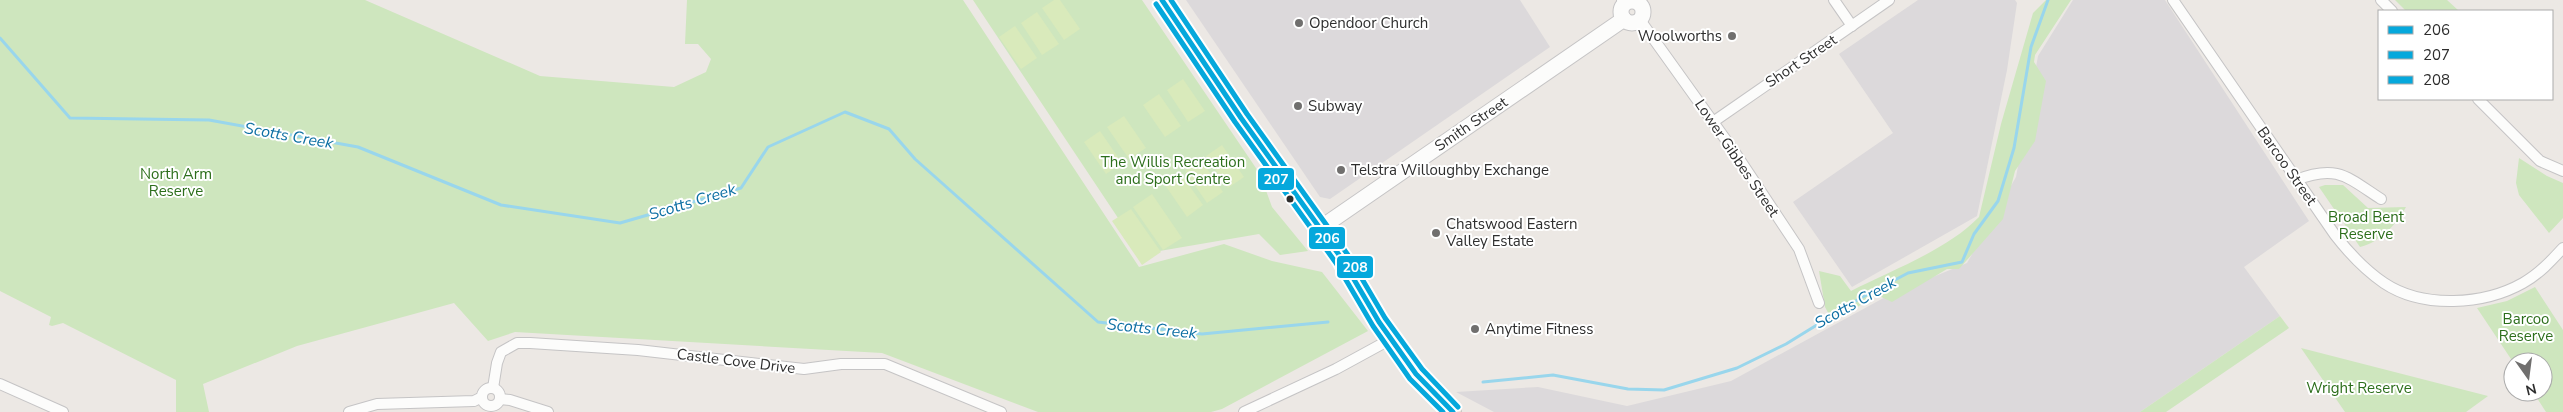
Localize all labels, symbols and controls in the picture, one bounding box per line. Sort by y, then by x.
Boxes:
legend [2378,10,2553,100]
place label: Opendoor Church [1309,13,1428,33]
marker: Opendoor Church [1293,17,1305,29]
text: 206 [2423,20,2450,40]
place label: Woolworths [1638,26,1722,46]
street label: Short Street [1761,29,1841,92]
marker: Woolworths [1726,30,1738,42]
text: 207 [2423,45,2450,65]
text: 208 [2423,70,2450,90]
street label: Smith Street [1431,92,1512,156]
street label: Lower Gibbes Street [1690,95,1784,221]
place label: Subway [1308,96,1363,116]
marker: Subway [1292,100,1304,112]
water label: Scotts Creek [243,117,336,155]
street label: Barcoo Street [2253,123,2322,210]
park label: The Willis Recreation and Sport Centre [1101,152,1245,189]
place label: Telstra Willoughby Exchange [1351,160,1549,180]
park label: North Arm Reserve [140,164,212,201]
marker: Telstra Willoughby Exchange [1335,164,1347,176]
line badge: 207 [1257,167,1295,191]
text: 207 [1263,170,1289,189]
water label: Scotts Creek [646,178,740,226]
unlabelled marker [1285,194,1295,204]
park label: Broad Bent Reserve [2328,207,2405,244]
place label: Chatswood Eastern Valley Estate [1445,214,1577,251]
line badge: 206 [1308,226,1346,250]
marker: Chatswood Eastern Valley Estate [1430,227,1442,239]
text: 206 [1314,229,1340,248]
line badge: 208 [1336,255,1374,279]
text: 208 [1342,258,1368,277]
water label: Scotts Creek [1811,271,1901,334]
park label: Barcoo Reserve [2499,309,2553,346]
water label: Scotts Creek [1106,313,1199,345]
place label: Anytime Fitness [1485,319,1594,339]
marker: Anytime Fitness [1469,323,1481,335]
street label: Castle Cove Drive [676,344,796,378]
north arrow [2503,352,2553,402]
park label: Wright Reserve [2306,378,2412,398]
text: N [2524,379,2538,400]

